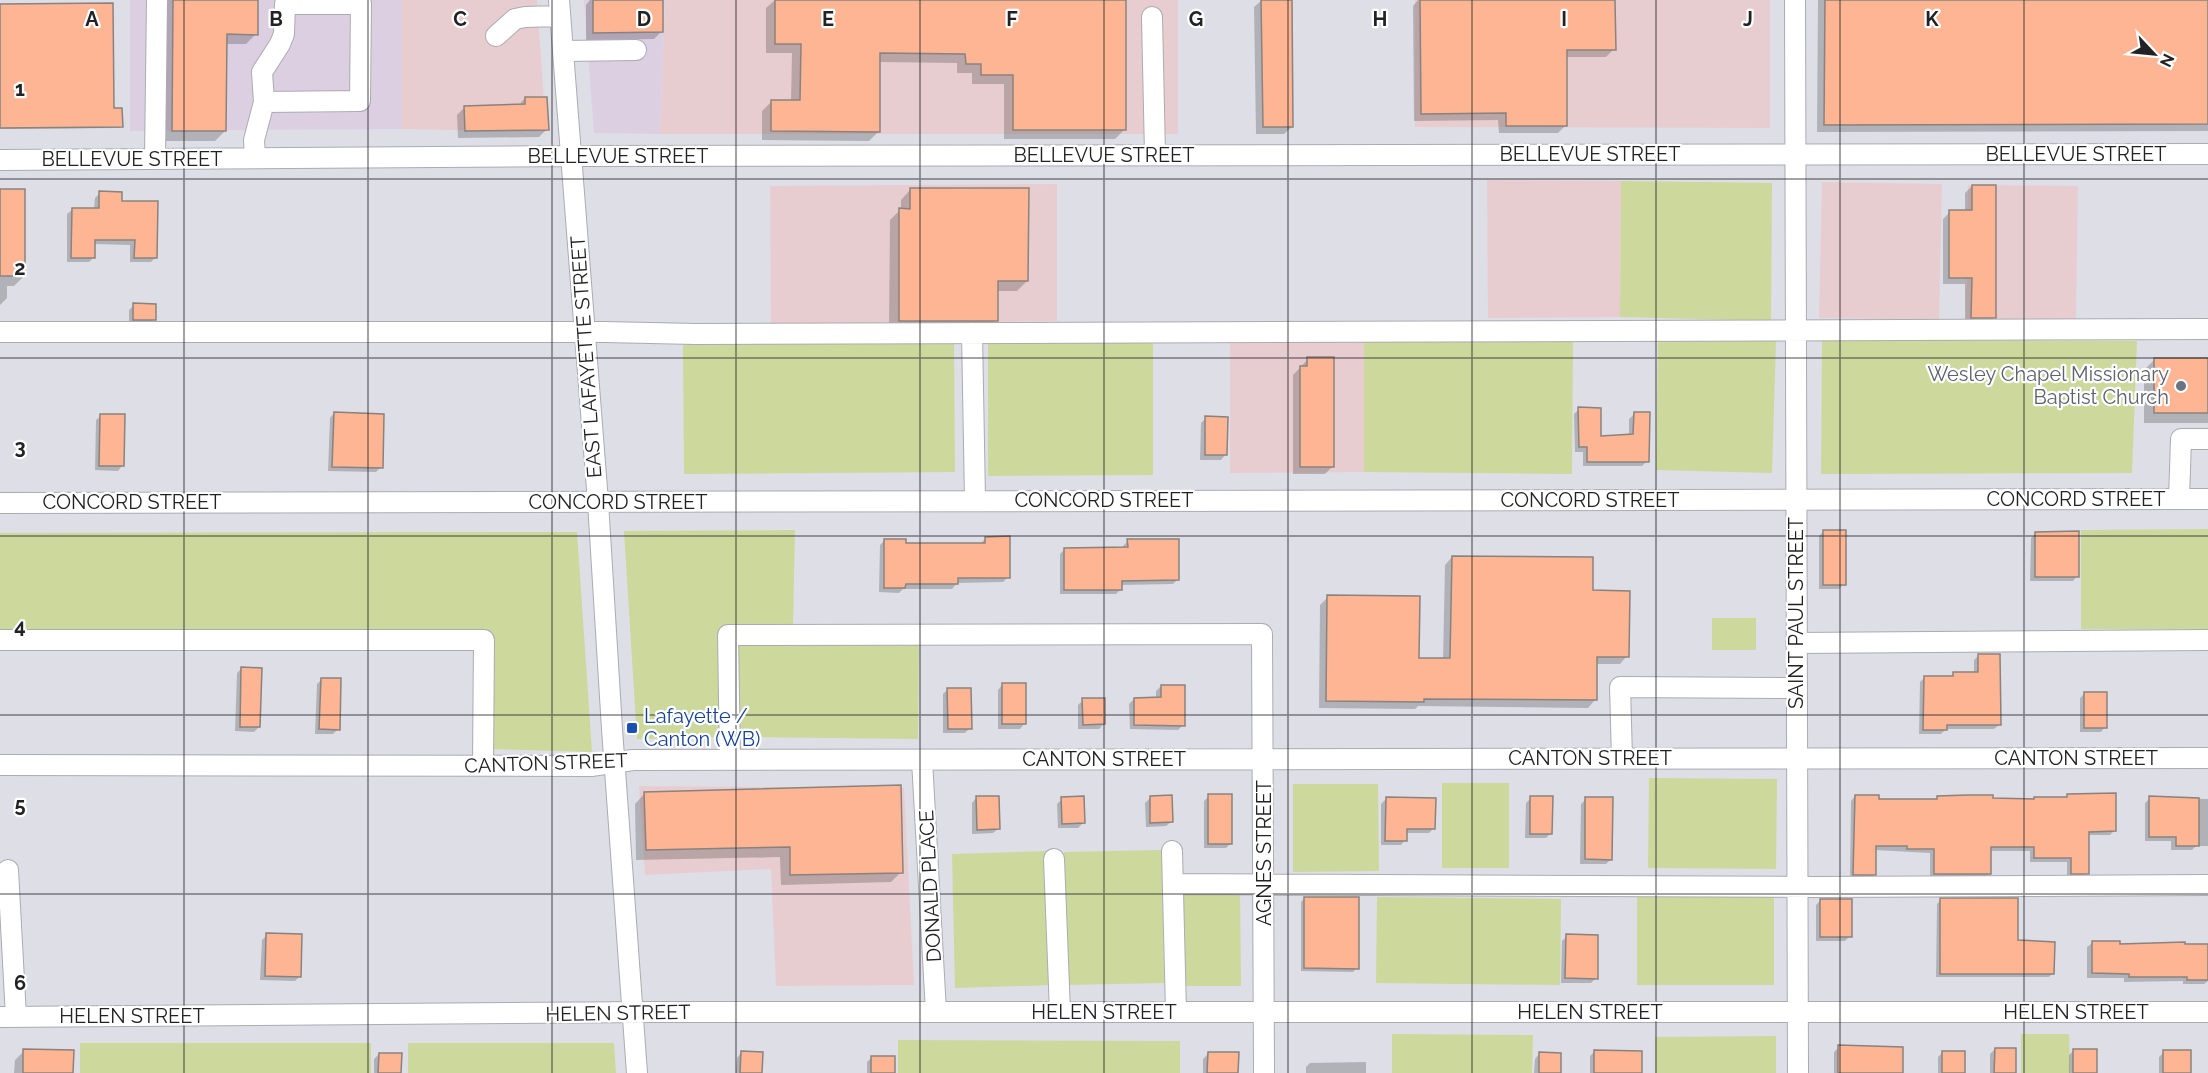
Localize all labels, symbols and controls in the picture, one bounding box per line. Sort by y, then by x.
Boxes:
text: A [85,7,99,31]
text: B [269,7,283,31]
text: C [453,7,467,31]
text: D [637,7,651,31]
text: E [822,7,834,31]
text: F [1006,7,1018,31]
text: G [1189,7,1203,31]
text: H [1373,7,1387,31]
text: I [1561,7,1567,31]
text: J [1743,7,1753,31]
text: K [1925,7,1939,31]
north arrow [2124,24,2184,84]
text: N [2156,51,2178,70]
text: 1 [15,77,25,101]
street label: BELLEVUE STREET [1500,142,1680,166]
street label: BELLEVUE STREET [1986,142,2166,166]
street label: BELLEVUE STREET [1014,143,1194,167]
street label: BELLEVUE STREET [528,144,708,168]
street label: BELLEVUE STREET [42,147,222,171]
street label: EAST LAFAYETTE STREET [566,235,606,479]
text: 2 [14,256,26,280]
place label: Wesley Chapel Missionary Baptist Church [1928,362,2169,409]
marker: Wesley Chapel Missionary Baptist Church [2174,379,2188,393]
text: 3 [14,435,26,459]
street label: CONCORD STREET [1986,487,2166,511]
street label: CONCORD STREET [1014,488,1194,512]
street label: CONCORD STREET [1500,488,1680,512]
street label: CONCORD STREET [42,490,222,514]
street label: CONCORD STREET [528,490,708,514]
street label: SAINT PAUL STREET [1784,517,1808,709]
text: 4 [14,614,26,638]
place label: Lafayette / Canton (WB) [644,704,760,751]
marker: Lafayette / Canton (WB) [625,721,639,735]
street label: CANTON STREET [1508,746,1672,770]
street label: CANTON STREET [1994,746,2158,770]
street label: CANTON STREET [1022,747,1186,771]
street label: CANTON STREET [464,748,628,778]
street label: AGNES STREET [1252,780,1276,926]
text: 5 [14,793,26,817]
street label: DONALD PLACE [914,809,946,963]
text: 6 [14,971,26,995]
street label: HELEN STREET [545,1000,691,1026]
street label: HELEN STREET [1031,1000,1177,1024]
street label: HELEN STREET [1517,1000,1663,1024]
street label: HELEN STREET [2003,1000,2149,1024]
street label: HELEN STREET [59,1004,205,1028]

